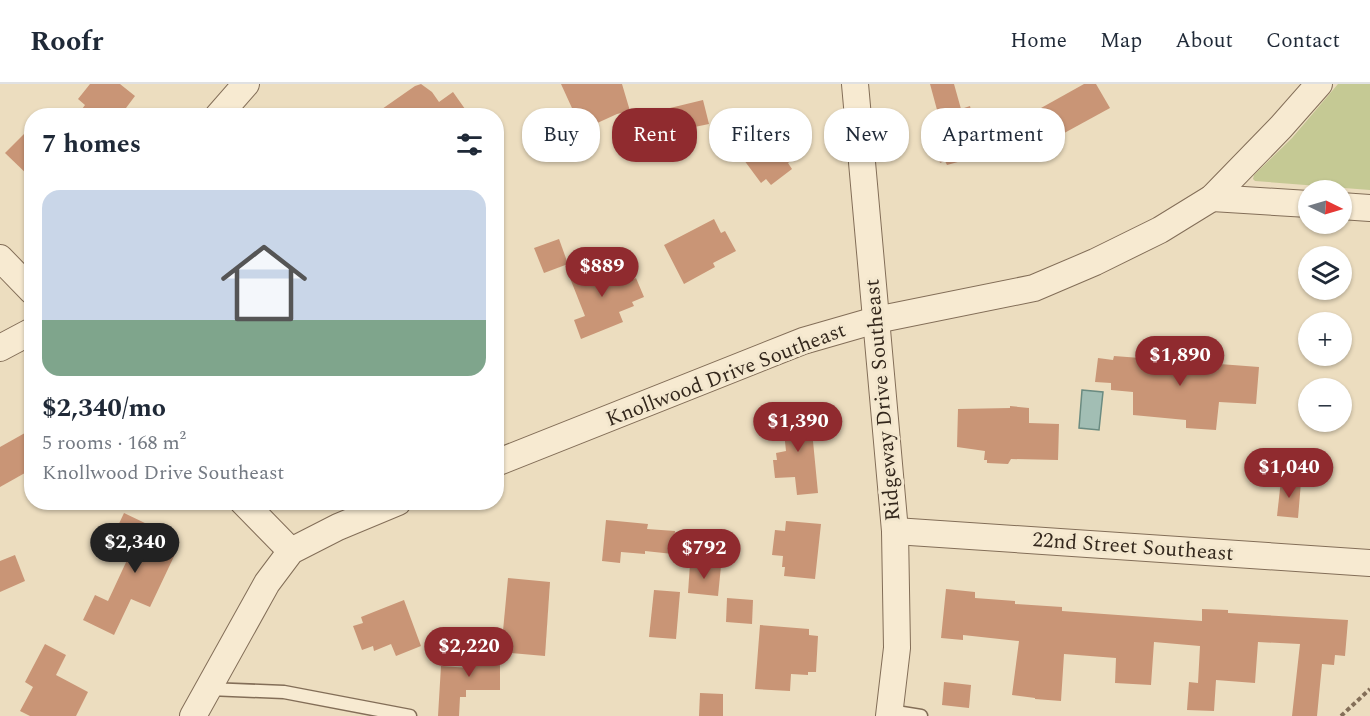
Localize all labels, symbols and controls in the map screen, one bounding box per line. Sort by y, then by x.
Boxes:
text: Roofr [30,20,103,63]
text: Home [1010,25,1067,57]
text: Map [1100,25,1142,57]
text: About [1175,25,1233,57]
text: Contact [1266,25,1340,57]
chip: Buy [522,108,600,162]
chip: Rent [612,108,697,162]
chip: Filters [709,108,812,162]
chip: New [824,108,909,162]
chip: Apartment [921,108,1065,162]
text: 7 homes [42,124,141,164]
icon: filters [453,128,486,161]
north arrow [1298,180,1352,234]
map controls [1298,180,1352,432]
icon: home [210,229,318,337]
button: layers [1298,246,1352,300]
pin: $889 [566,247,638,298]
text: $889 [580,251,624,281]
street label: Ridgeway Drive Southeast [856,278,910,522]
button: + [1298,312,1352,366]
street label: Knollwood Drive Southeast [601,314,851,436]
pin: $1,890 [1131,336,1229,387]
text: $1,890 [1149,340,1211,370]
button: − [1298,378,1352,432]
text: $2,340/mo [42,388,166,428]
pin: $1,390 [749,402,847,453]
text: $1,390 [767,406,829,436]
text: 5 rooms · 168 m² [42,428,186,458]
pin: $1,040 [1240,448,1338,499]
text: $1,040 [1258,452,1320,482]
text: Knollwood Drive Southeast [42,458,284,488]
pin: $2,340 [86,523,184,574]
street label: 22nd Street Southeast [1031,524,1235,570]
text: $2,340 [104,527,166,557]
pin: $792 [668,529,740,580]
text: $792 [682,533,726,563]
pin: $2,220 [420,627,518,678]
text: $2,220 [438,631,500,661]

